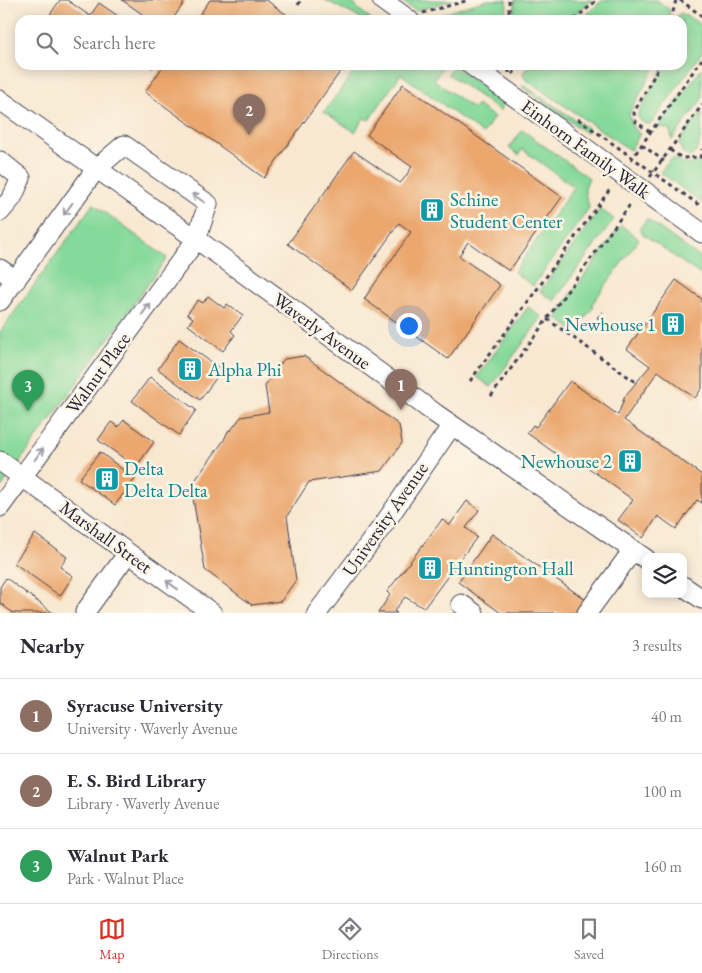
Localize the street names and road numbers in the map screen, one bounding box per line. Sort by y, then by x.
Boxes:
street label: Einhorn Family Walk [516,94,657,205]
street label: Waverly Avenue [268,287,376,375]
street label: Walnut Place [60,327,136,419]
street label: University Avenue [336,457,434,581]
street label: Marshall Street [55,495,157,579]

